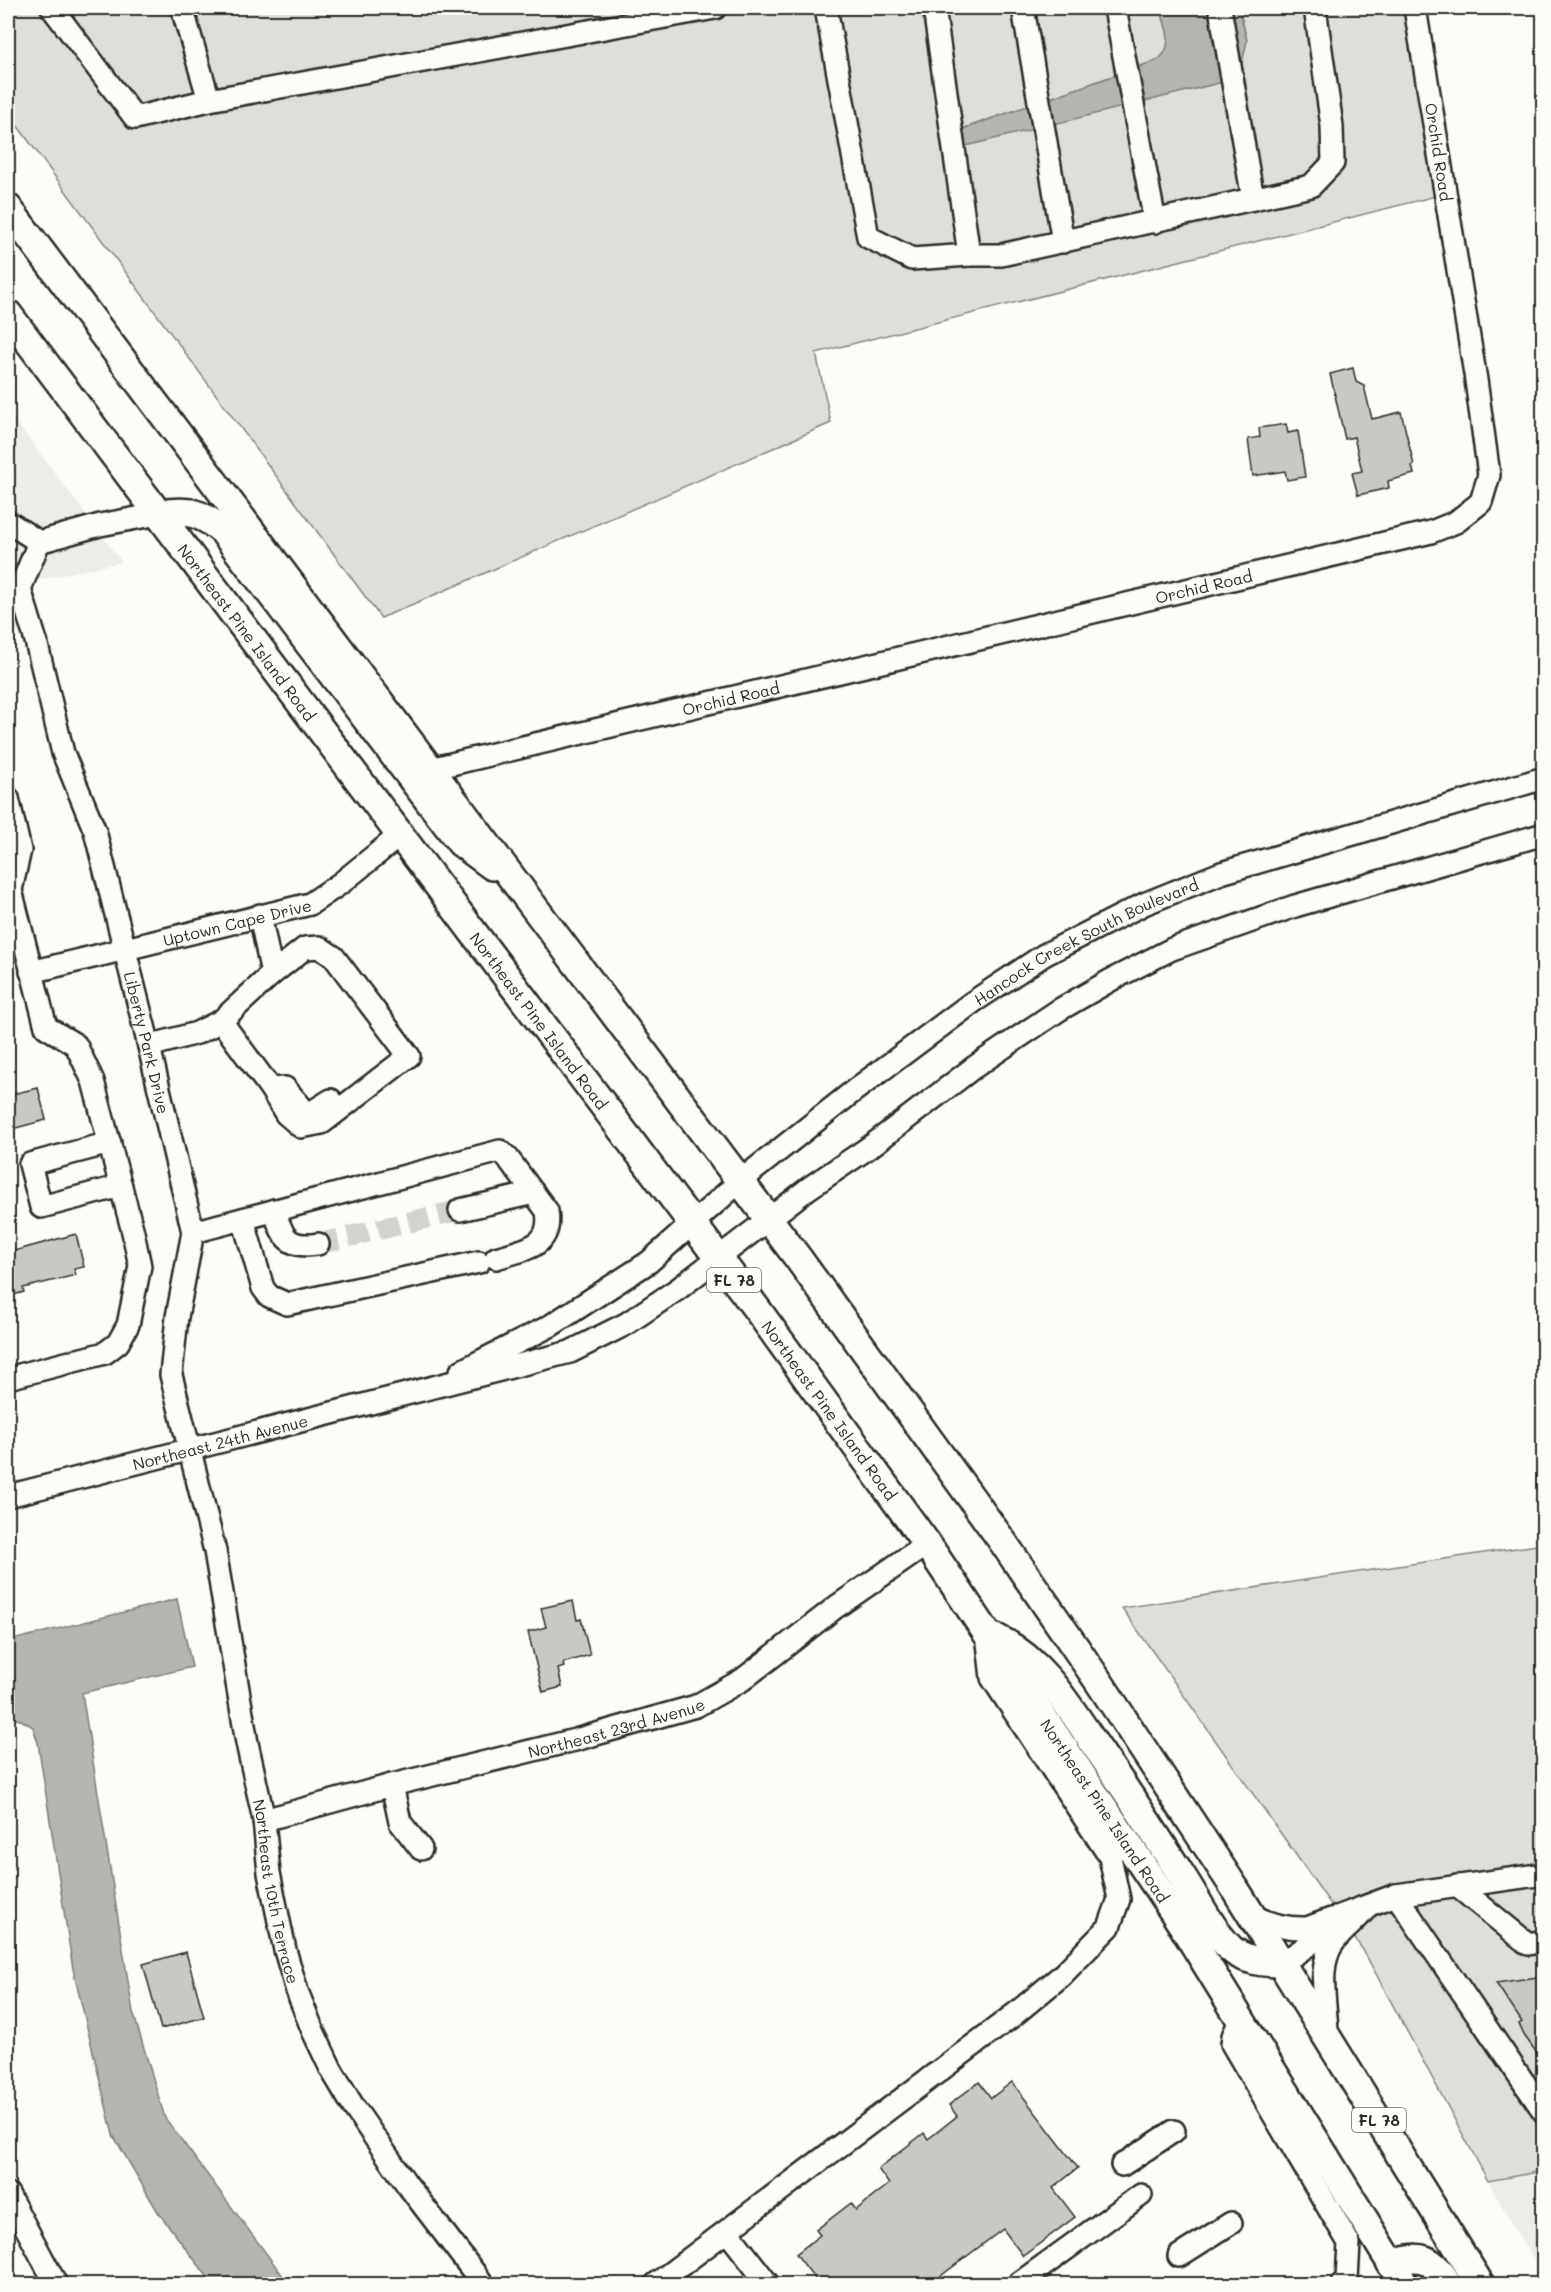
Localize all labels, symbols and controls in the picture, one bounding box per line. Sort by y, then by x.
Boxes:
street label: Orchid Road [1421,101,1457,203]
street label: Northeast Pine Island Road [174,539,321,725]
street label: Orchid Road [1153,564,1254,607]
street label: Orchid Road [680,676,781,719]
street label: Hancock Creek South Boulevard [969,873,1201,1009]
street label: Uptown Cape Drive [161,894,313,950]
street label: Northeast Pine Island Road [466,927,613,1113]
street label: Liberty Park Drive [120,969,175,1116]
road number: FL 78 [707,1268,761,1292]
street label: Northeast Pine Island Road [758,1316,902,1504]
street label: Northeast 24th Avenue [130,1409,310,1474]
street label: Northeast 23rd Avenue [526,1693,708,1762]
street label: Northeast Pine Island Road [1036,1714,1175,1906]
street label: Northeast 10th Terrace [249,1797,305,1986]
road number: FL 78 [1352,2108,1406,2132]

